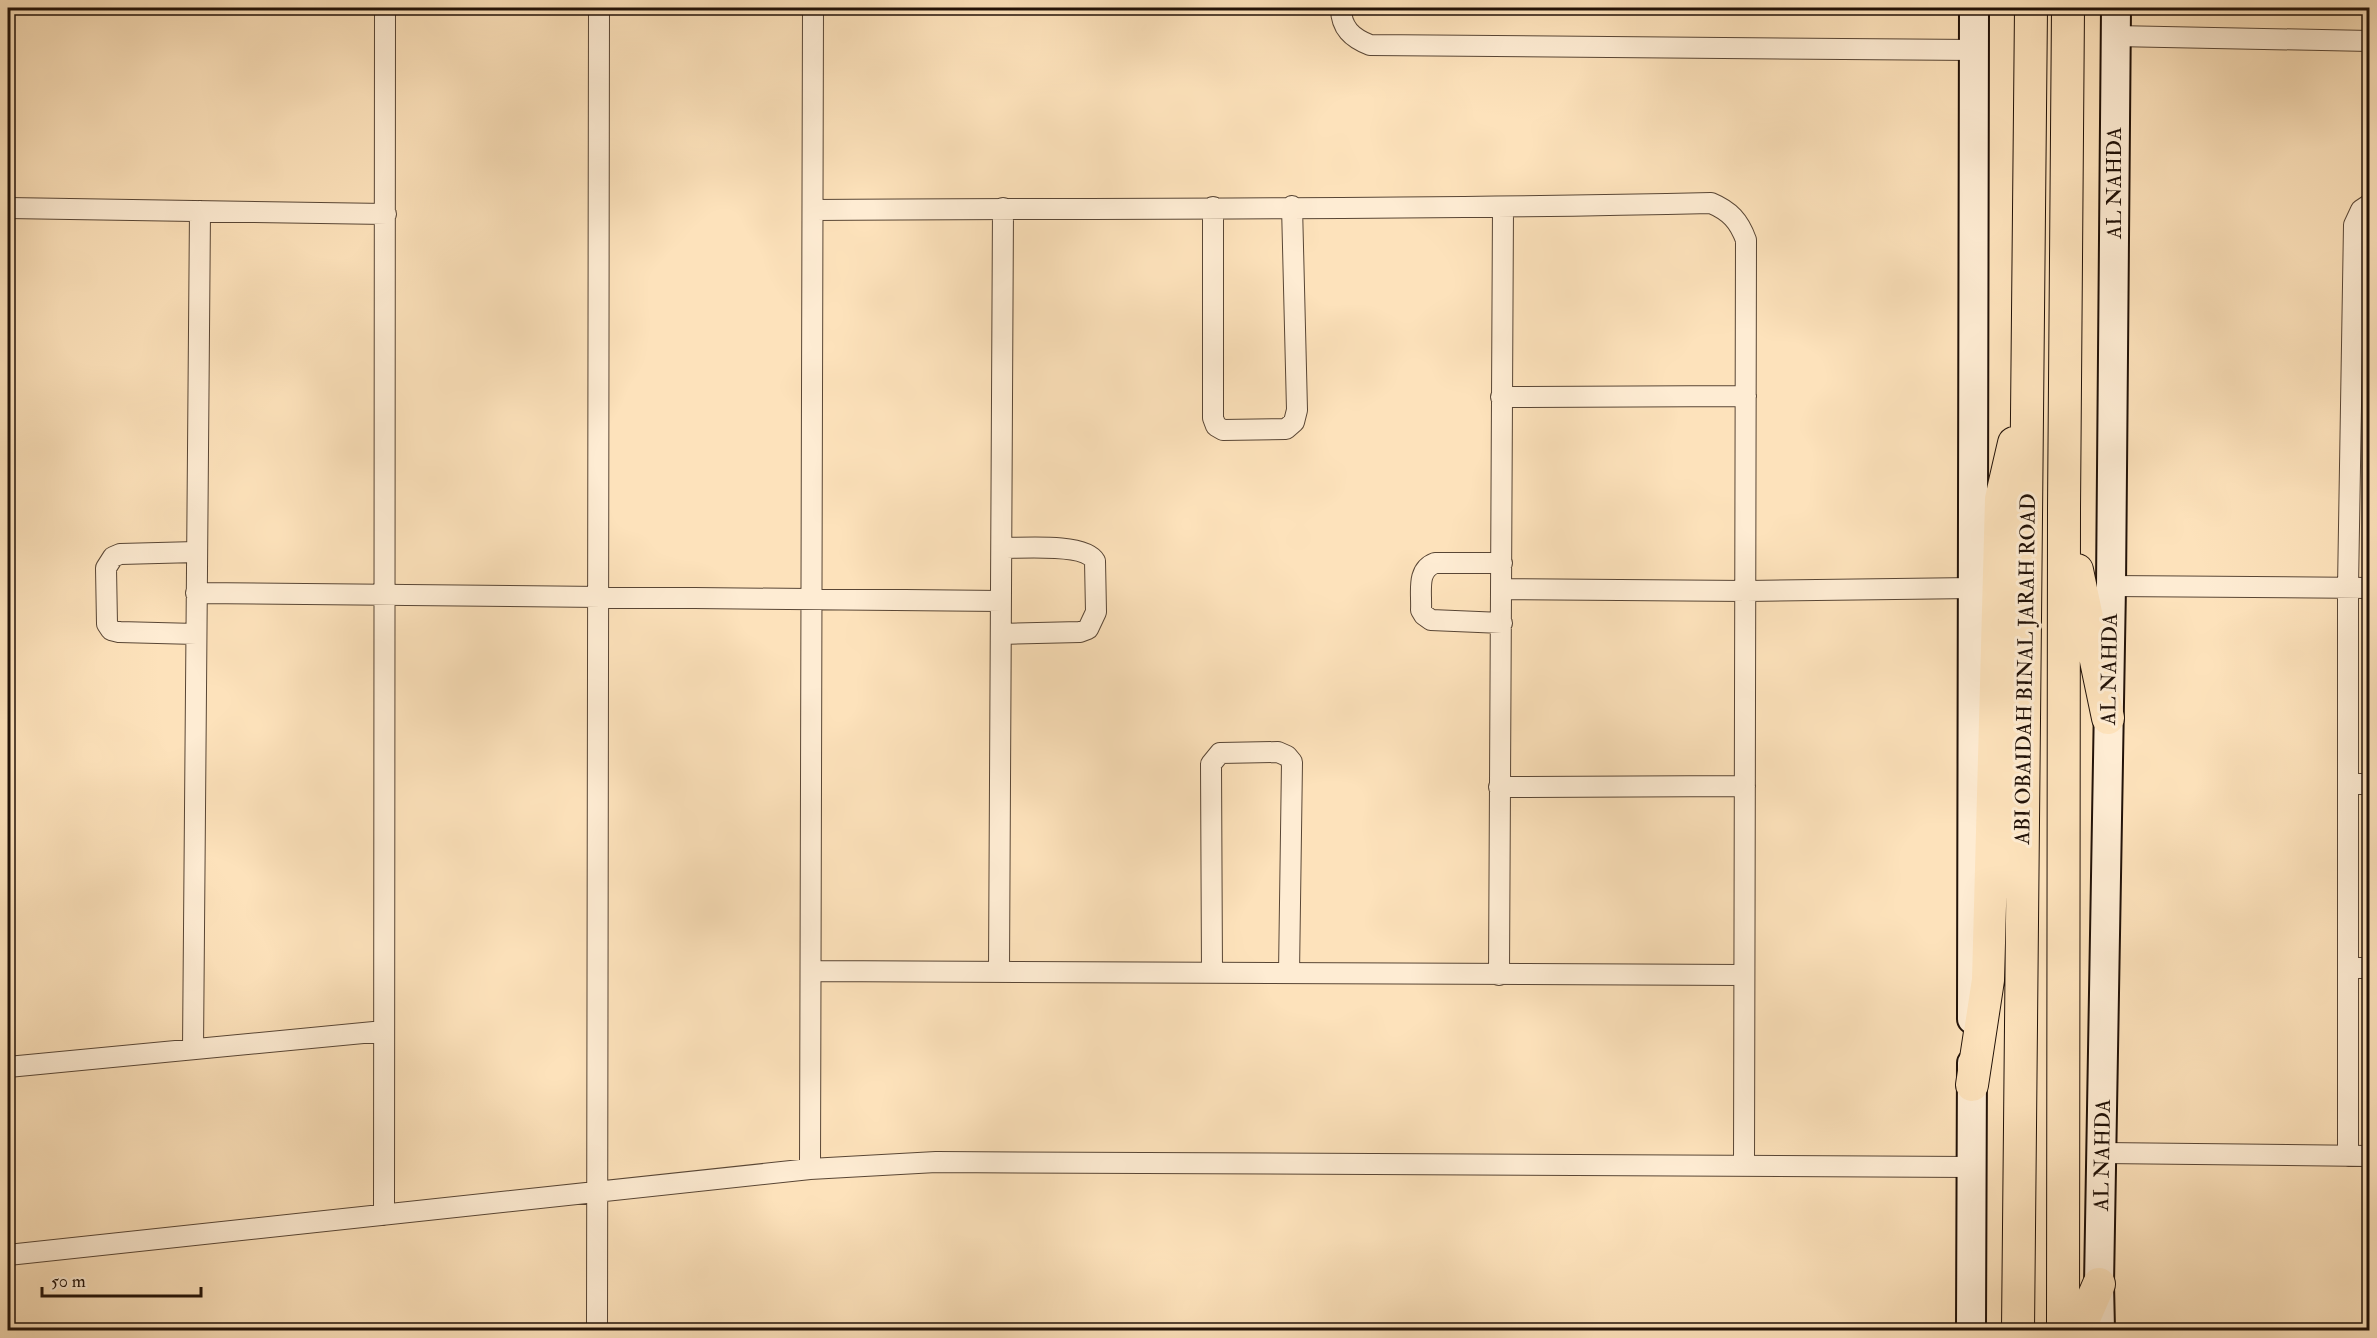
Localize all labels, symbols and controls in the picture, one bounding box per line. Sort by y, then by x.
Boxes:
street label: AL NAHDA [2101,127,2128,240]
street label: ABI OBAIDAH BINAL JARAH ROAD [2009,493,2042,846]
street label: AL NAHDA [2095,613,2124,726]
street label: AL NAHDA [2088,1099,2117,1212]
scale bar [42,1260,201,1298]
text: 50 m [51,1270,86,1293]

